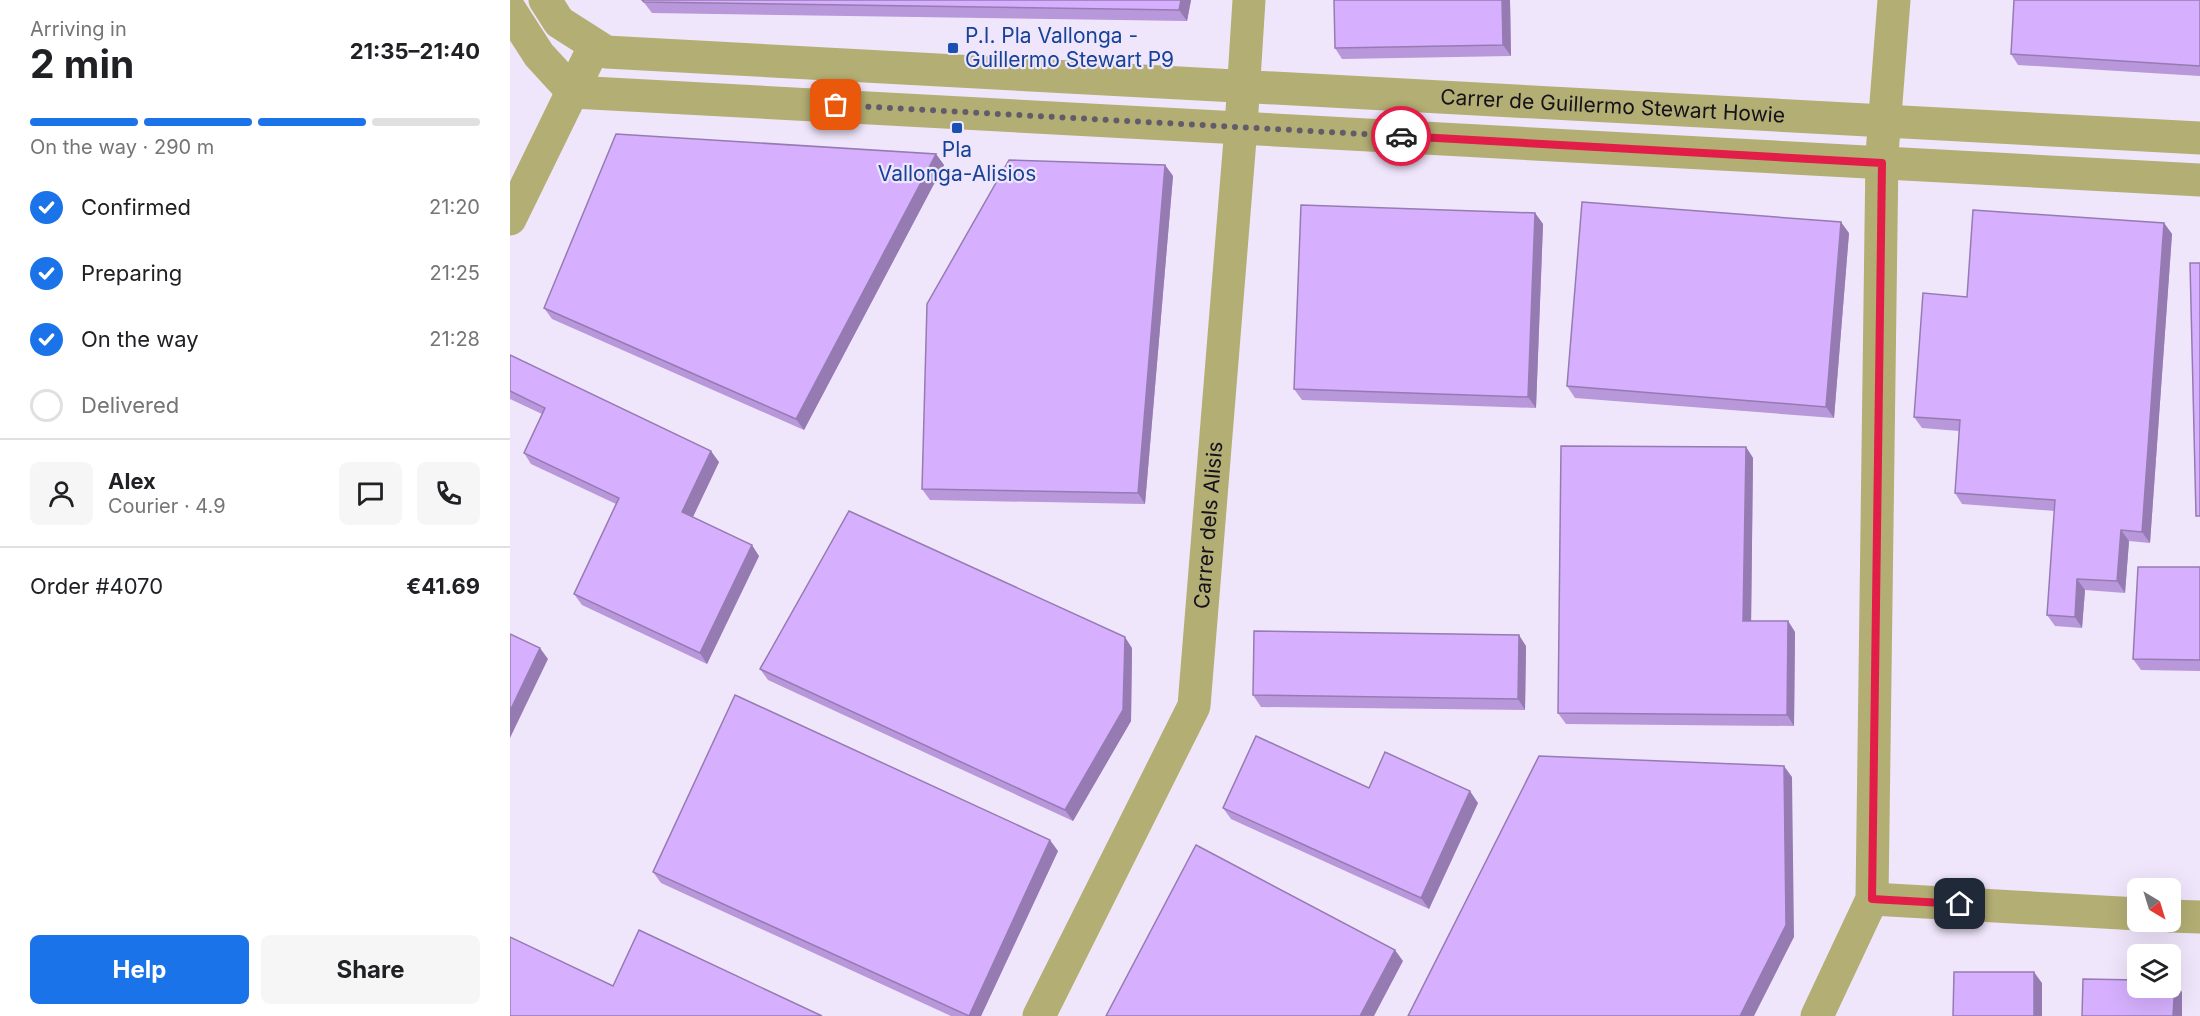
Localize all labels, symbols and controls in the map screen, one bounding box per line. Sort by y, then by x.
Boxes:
text: Arriving in [30,17,127,41]
place label: P.I. Pla Vallonga - Guillermo Stewart P9 [965,23,1174,72]
text: 21:35–21:40 [350,38,480,64]
text: 2 min [30,40,134,87]
marker: P.I. Pla Vallonga - Guillermo Stewart P9 [946,41,960,55]
pin [810,79,861,130]
street label: Carrer de Guillermo Stewart Howie [1440,84,1786,128]
icon: bag [819,88,852,121]
courier [1371,106,1431,166]
icon: car [1385,120,1418,153]
marker: Pla Vallonga-Alisios [950,121,964,135]
text: On the way · 290 m [30,135,214,159]
place label: Pla Vallonga-Alisios [878,137,1036,186]
icon: check [30,191,63,224]
text: Confirmed [81,194,191,220]
text: 21:20 [429,195,480,219]
icon: check [30,257,63,290]
text: Preparing [81,260,182,286]
text: 21:25 [430,261,480,285]
icon: check [30,323,63,356]
text: On the way [81,326,199,352]
text: 21:28 [429,327,480,351]
text: Delivered [81,392,179,418]
street label: Carrer dels Alisis [1189,440,1227,610]
button: person [30,462,93,525]
button: chat [339,462,402,525]
button: phone [417,462,480,525]
text: Alex [108,468,156,494]
text: Courier · 4.9 [108,494,226,518]
text: Order #4070 [30,573,163,599]
text: €41.69 [406,573,480,599]
pin [1934,878,1985,929]
north arrow [2127,878,2181,932]
map controls [2127,878,2181,998]
icon: home [1943,887,1976,920]
button: Help [30,935,249,1004]
button: Share [261,935,480,1004]
button: layers [2127,944,2181,998]

